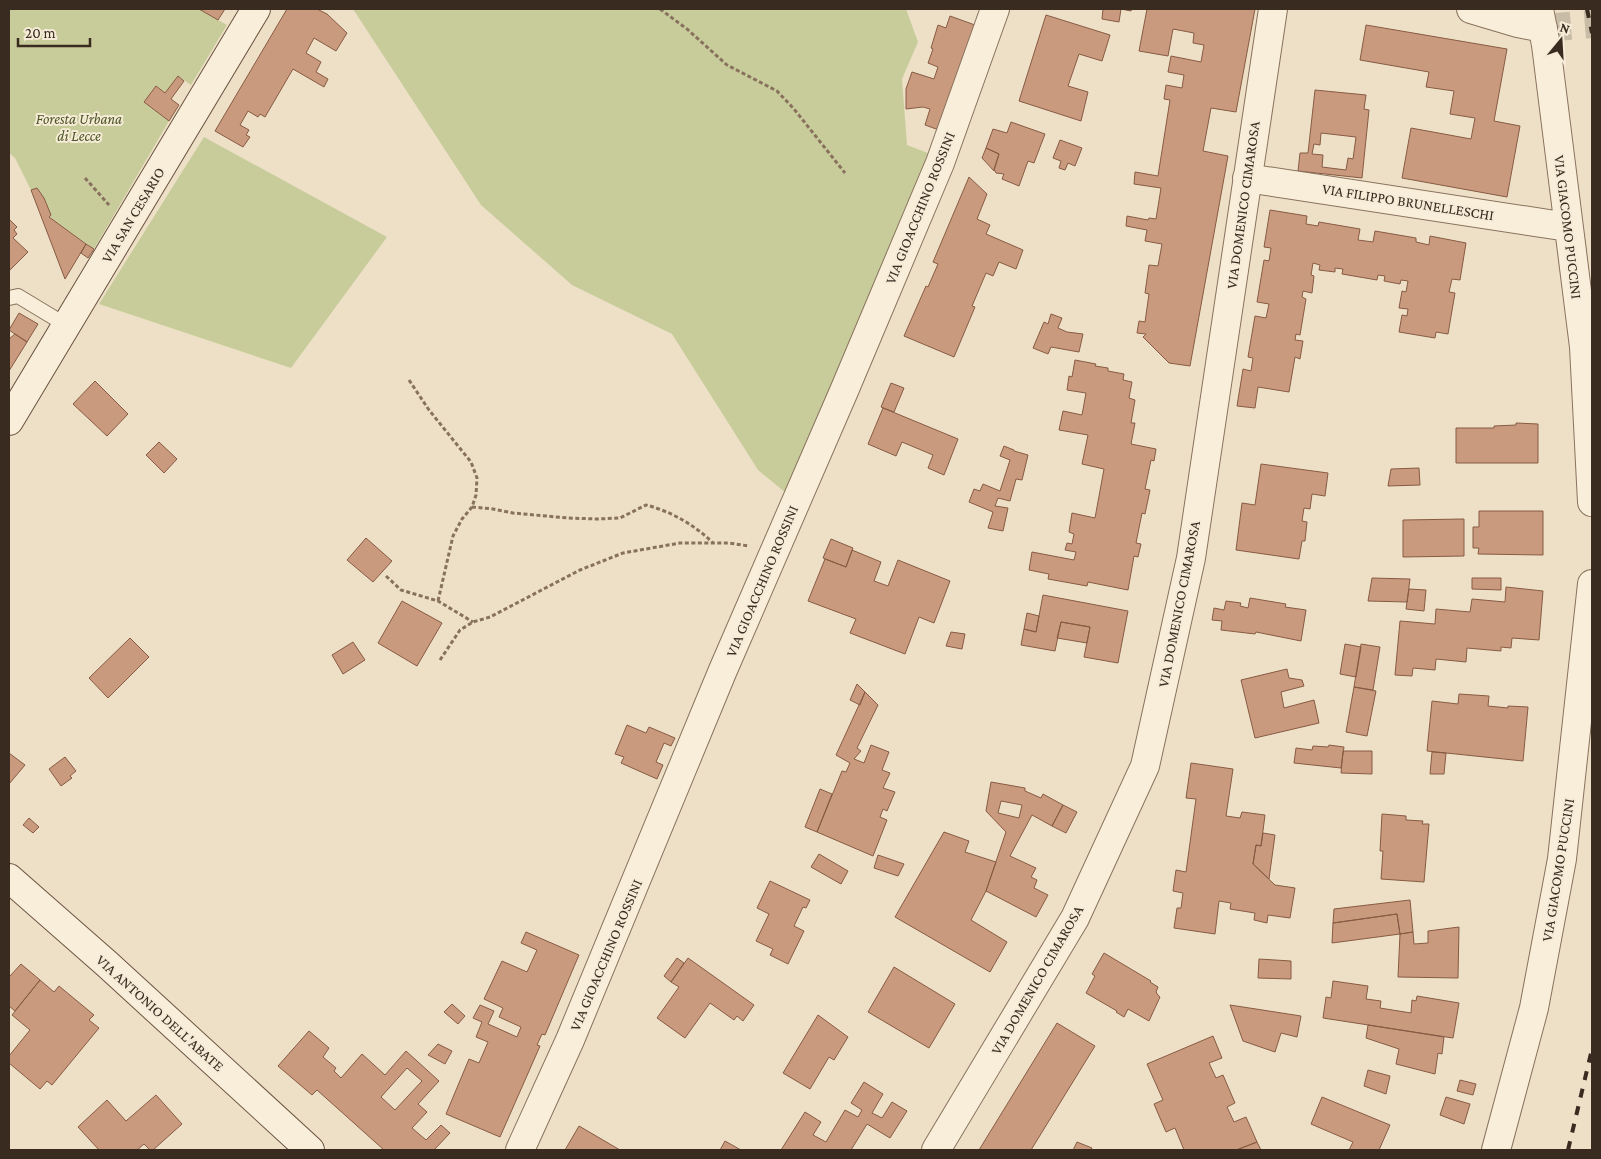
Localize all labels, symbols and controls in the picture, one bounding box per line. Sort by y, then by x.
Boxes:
scale bar [18,15,90,47]
north arrow [1536,15,1586,65]
text: N [1558,19,1572,37]
text: 20 m [25,25,56,41]
park label: Foresta Urbana di Lecce [36,111,122,144]
street label: VIA DOMENICO CIMAROSA [1223,120,1263,290]
street label: VIA GIOACCHINO ROSSINI [882,130,958,286]
street label: VIA GIACOMO PUCCINI [1551,154,1585,300]
street label: VIA SAN CESARIO [98,165,168,265]
street label: VIA FILIPPO BRUNELLESCHI [1321,181,1495,223]
street label: VIA GIOACCHINO ROSSINI [723,503,801,659]
street label: VIA DOMENICO CIMAROSA [1155,519,1203,689]
street label: VIA GIACOMO PUCCINI [1539,797,1577,943]
street label: VIA GIOACCHINO ROSSINI [567,877,645,1033]
street label: VIA DOMENICO CIMAROSA [988,902,1086,1057]
street label: VIA ANTONIO DELL'ABATE [93,952,227,1074]

